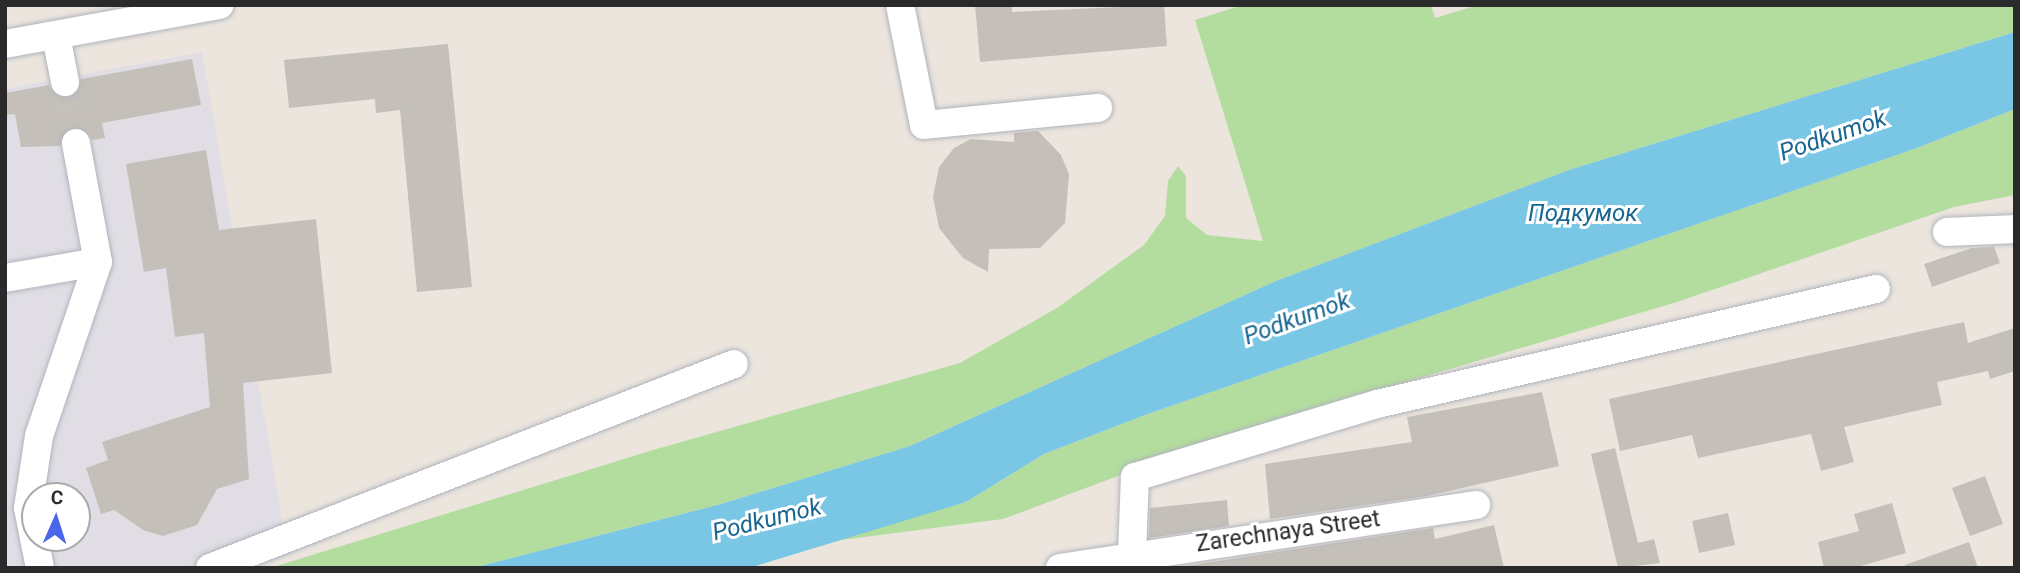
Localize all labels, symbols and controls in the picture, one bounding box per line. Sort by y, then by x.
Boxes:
water label: Podkumok [1776,104,1890,168]
water label: Подкумок [1528,200,1638,228]
water label: Podkumok [1240,286,1354,352]
north arrow [21,482,91,552]
text: С [50,486,64,509]
water label: Podkumok [710,493,824,547]
street label: Zarechnaya Street [1194,505,1382,559]

